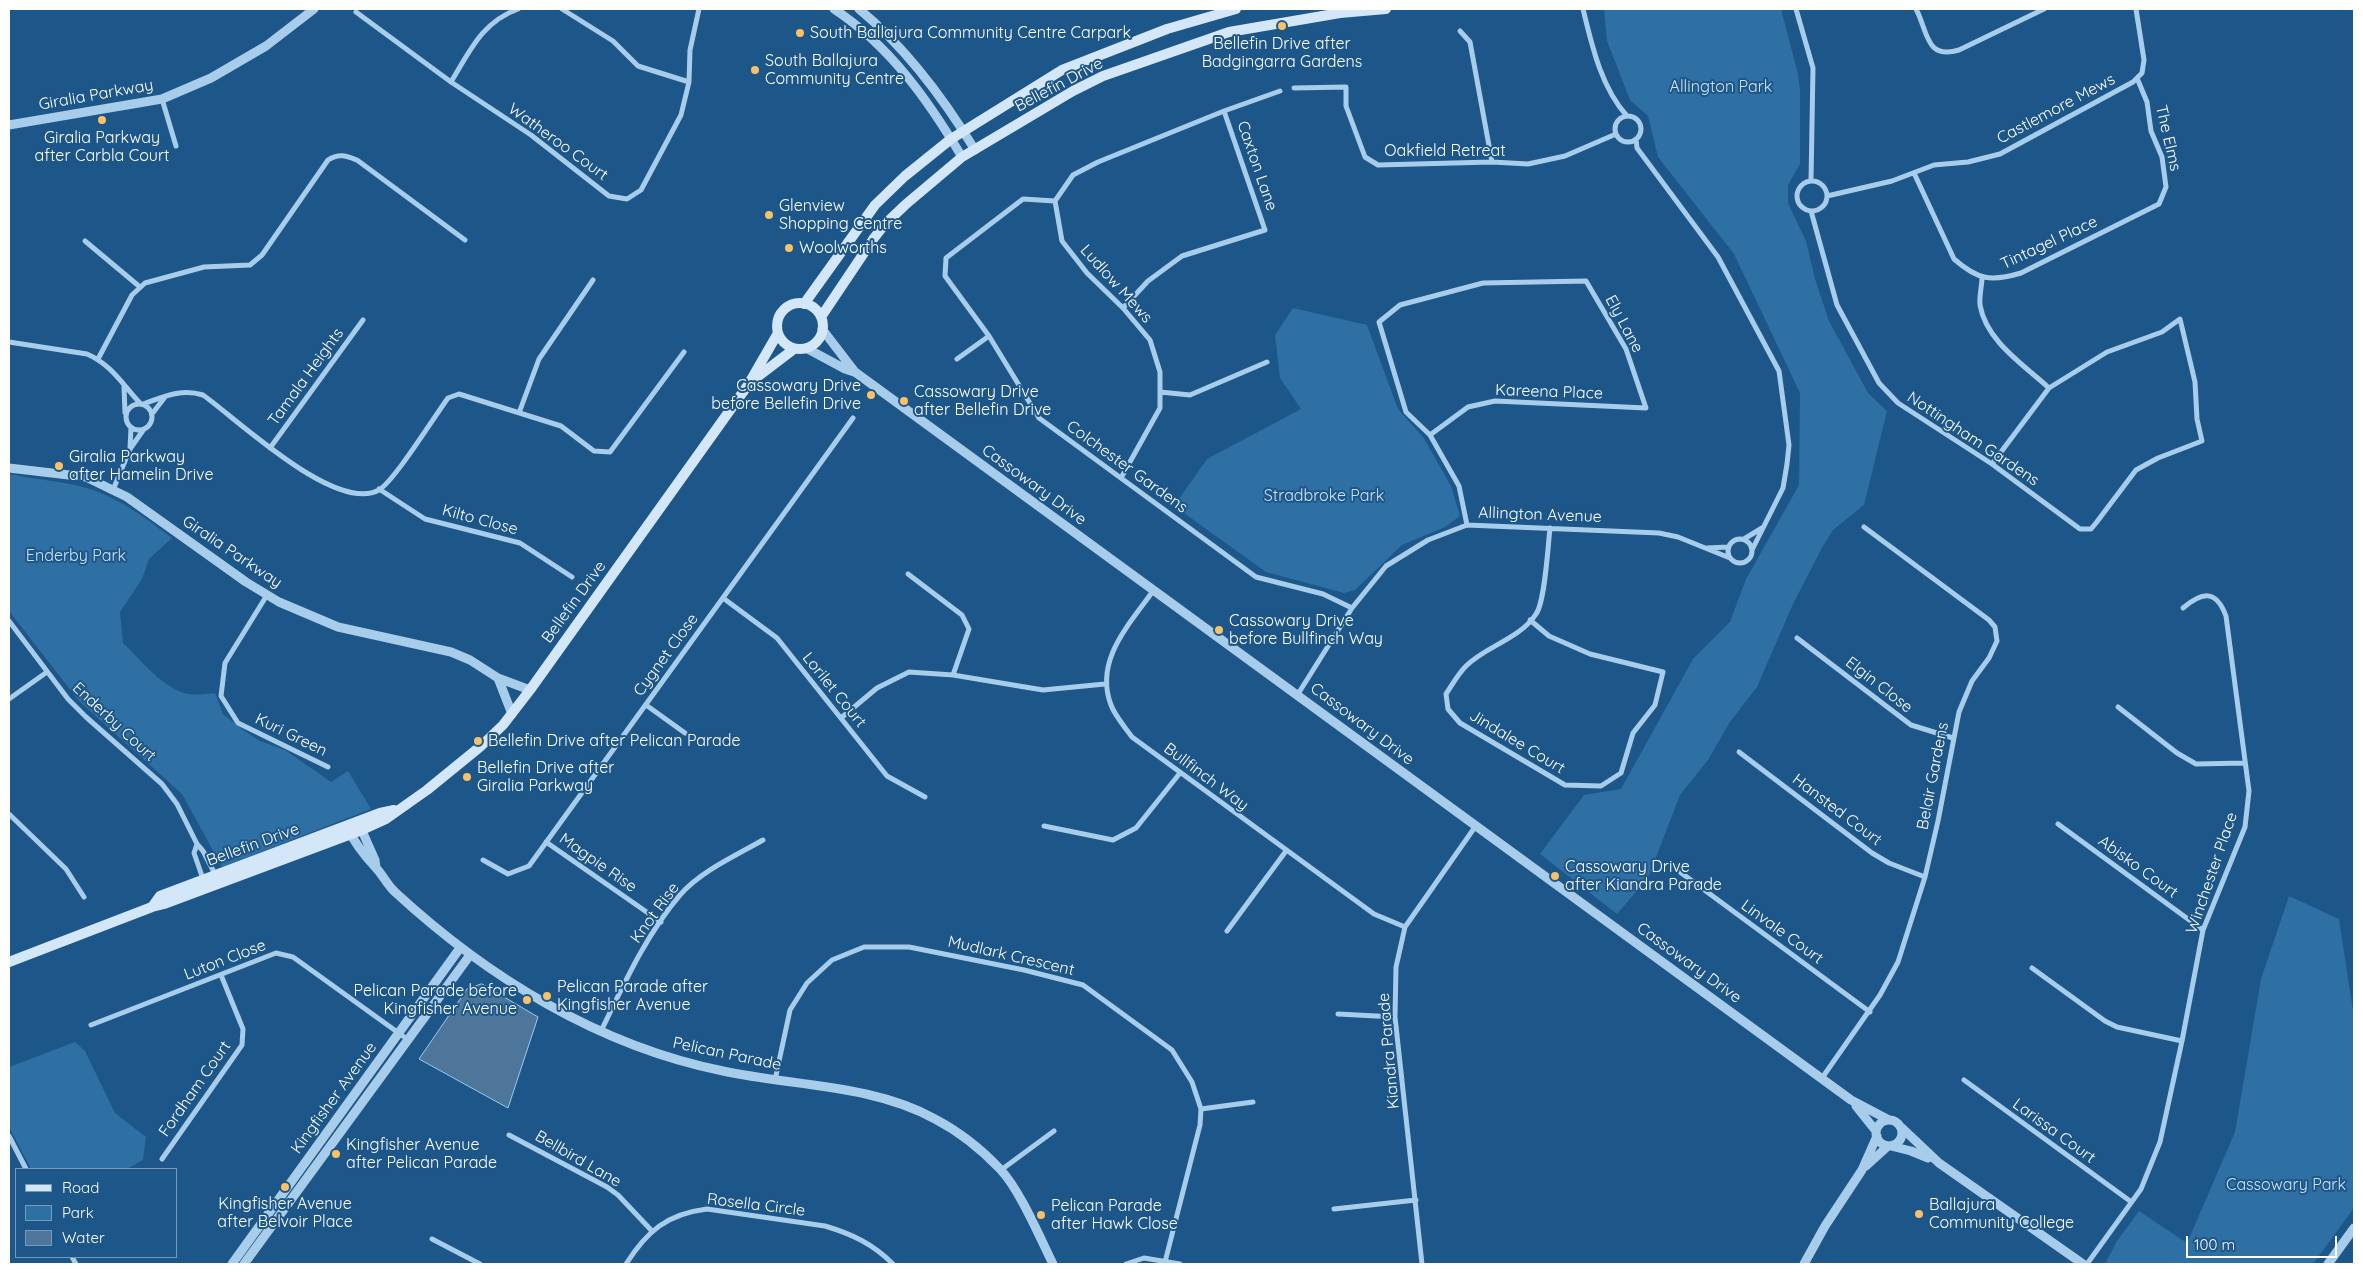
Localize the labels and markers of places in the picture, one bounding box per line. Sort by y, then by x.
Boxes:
marker: Bellefin Drive after Badgingarra Gardens [1276,20,1288,32]
place label: South Ballajura Community Centre Carpark [810,23,1131,43]
marker: South Ballajura Community Centre Carpark [794,27,806,39]
place label: Bellefin Drive after Badgingarra Gardens [1202,34,1362,72]
place label: South Ballajura Community Centre [765,51,904,89]
marker: South Ballajura Community Centre [749,64,761,76]
marker: Giralia Parkway after Carbla Court [96,114,108,126]
place label: Giralia Parkway after Carbla Court [35,128,169,166]
place label: Glenview Shopping Centre [779,196,902,234]
marker: Glenview Shopping Centre [763,209,775,221]
place label: Woolworths [799,238,887,258]
marker: Woolworths [783,242,795,254]
place label: Cassowary Drive before Bellefin Drive [711,376,861,414]
place label: Cassowary Drive after Bellefin Drive [914,382,1051,420]
marker: Cassowary Drive before Bellefin Drive [865,389,877,401]
marker: Cassowary Drive after Bellefin Drive [898,395,910,407]
place label: Giralia Parkway after Hamelin Drive [69,447,213,485]
marker: Giralia Parkway after Hamelin Drive [53,460,65,472]
place label: Cassowary Drive before Bullfinch Way [1229,611,1383,649]
marker: Cassowary Drive before Bullfinch Way [1213,624,1225,636]
place label: Bellefin Drive after Pelican Parade [488,731,740,751]
marker: Bellefin Drive after Pelican Parade [472,735,484,747]
place label: Bellefin Drive after Giralia Parkway [477,758,614,796]
marker: Bellefin Drive after Giralia Parkway [461,771,473,783]
place label: Cassowary Drive after Kiandra Parade [1565,857,1722,895]
marker: Cassowary Drive after Kiandra Parade [1549,870,1561,882]
place label: Pelican Parade after Kingfisher Avenue [557,977,708,1015]
place label: Pelican Parade before Kingfisher Avenue [354,981,517,1019]
marker: Pelican Parade after Kingfisher Avenue [541,990,553,1002]
marker: Pelican Parade before Kingfisher Avenue [521,994,533,1006]
place label: Kingfisher Avenue after Pelican Parade [346,1135,497,1173]
marker: Kingfisher Avenue after Pelican Parade [330,1148,342,1160]
marker: Kingfisher Avenue after Belvoir Place [279,1181,291,1193]
place label: Kingfisher Avenue after Belvoir Place [217,1194,353,1232]
place label: Ballajura Community College [1929,1195,2074,1233]
place label: Pelican Parade after Hawk Close [1051,1196,1178,1234]
marker: Ballajura Community College [1913,1208,1925,1220]
marker: Pelican Parade after Hawk Close [1035,1209,1047,1221]

